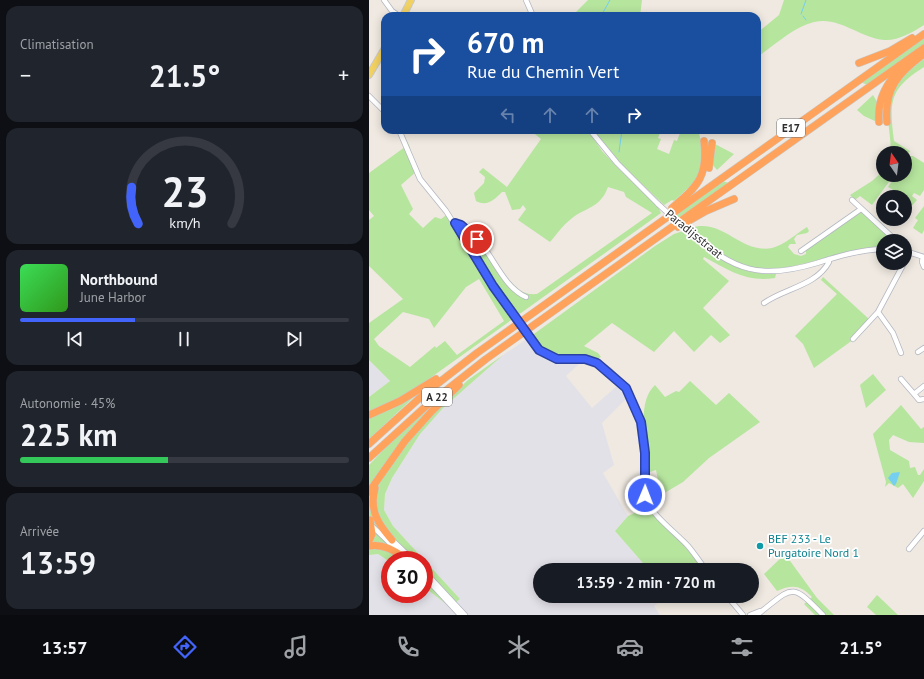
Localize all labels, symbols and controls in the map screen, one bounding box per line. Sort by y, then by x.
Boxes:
text: 670 m [467,24,544,61]
icon: right [401,28,453,80]
text: Climatisation [20,36,94,53]
text: 21.5° [149,56,220,95]
text: Rue du Chemin Vert [467,60,619,83]
text: − [20,61,31,89]
text: + [338,61,349,89]
icon: left [497,104,519,126]
icon: ahead [539,104,561,126]
icon: ahead [581,104,603,126]
icon: right [623,104,645,126]
road number: E17 [777,119,805,137]
north arrow [876,146,912,182]
map controls [876,146,912,270]
text: 23 [161,164,208,217]
button: search [876,190,912,226]
street label: Paradijsstraat [663,206,726,261]
text: km/h [169,212,200,231]
pin [460,222,494,256]
icon: arrive [466,228,488,250]
button: layers [876,234,912,270]
text: Northbound [80,270,157,289]
text: June Harbor [80,289,146,306]
icon: previous [64,328,86,350]
icon: pause [173,328,195,350]
icon: next [283,328,305,350]
road number: A 22 [422,388,452,406]
text: Autonomie · 45% [20,395,115,412]
text: 225 km [20,415,118,454]
position arrow [624,474,666,516]
text: Arrivée [20,523,59,540]
place label: BEF 233 - Le Purgatoire Nord 1 [768,531,859,560]
marker: BEF 233 - Le Purgatoire Nord 1 [755,541,765,551]
text: 13:59 [20,543,96,582]
speed limit sign: 30 [381,551,433,603]
text: 13:59 · 2 min · 720 m [577,573,715,592]
icon: directions [171,633,199,661]
icon: music [282,633,310,661]
icon: phone [394,633,422,661]
icon: climate [505,633,533,661]
icon: car [616,633,644,661]
icon: filters [728,633,756,661]
text: 13:57 [42,636,87,659]
text: 21.5° [839,636,882,659]

